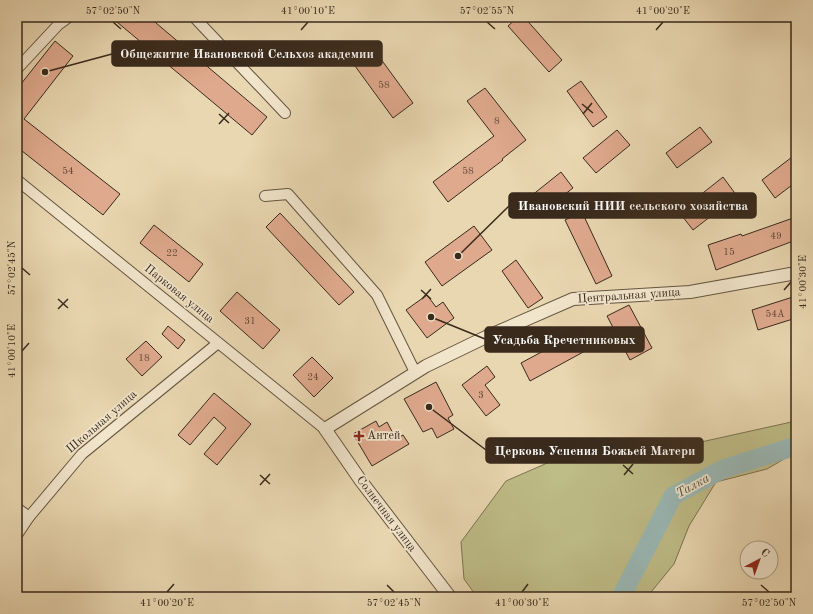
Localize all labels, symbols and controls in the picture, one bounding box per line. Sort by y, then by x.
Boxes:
text: 57°02'50"N [86,6,141,16]
text: 41°00'10"E [281,6,335,16]
text: 57°02'55"N [460,6,515,16]
text: 41°00'20"E [636,6,690,16]
callout: Общежитие Ивановской Сельхоз академии [112,41,382,66]
text: Общежитие Ивановской Сельхоз академии [120,48,374,61]
house number: 58 [378,80,390,90]
house number: 8 [494,116,500,126]
house number: 54 [62,166,74,176]
house number: 58 [462,166,474,176]
callout: Ивановский НИИ сельского хозяйства [509,193,756,218]
text: Ивановский НИИ сельского хозяйства [518,200,749,213]
house number: 49 [770,231,782,241]
text: 57°02'45"N [7,240,17,295]
house number: 15 [723,247,735,257]
house number: 22 [166,248,178,258]
text: 41°00'30"E [798,255,808,309]
street label: Парковая улица [142,262,216,326]
street label: Центральная улица [577,286,681,306]
house number: 54А [765,309,785,319]
house number: 31 [244,316,256,326]
text: 41°00'10"E [7,324,17,378]
callout: Усадьба Кречетниковых [485,327,644,352]
text: Усадьба Кречетниковых [492,334,636,347]
house number: 18 [138,353,150,363]
house number: 24 [307,372,319,382]
street label: Школьная улица [64,388,140,456]
house number: 3 [478,390,484,400]
place label: Антей [367,430,400,442]
marker: Антей [354,431,364,441]
callout: Церковь Успения Божьей Матери [486,438,703,463]
text: Церковь Успения Божьей Матери [495,445,695,458]
water label: Талка [674,472,712,500]
street label: Солнечная улица [354,474,418,554]
north arrow [739,540,779,580]
text: С [758,547,771,560]
text: 41°00'20"E [140,598,194,608]
text: 57°02'45"N [367,598,422,608]
text: 41°00'30"E [495,598,549,608]
text: 57°02'50"N [742,598,797,608]

